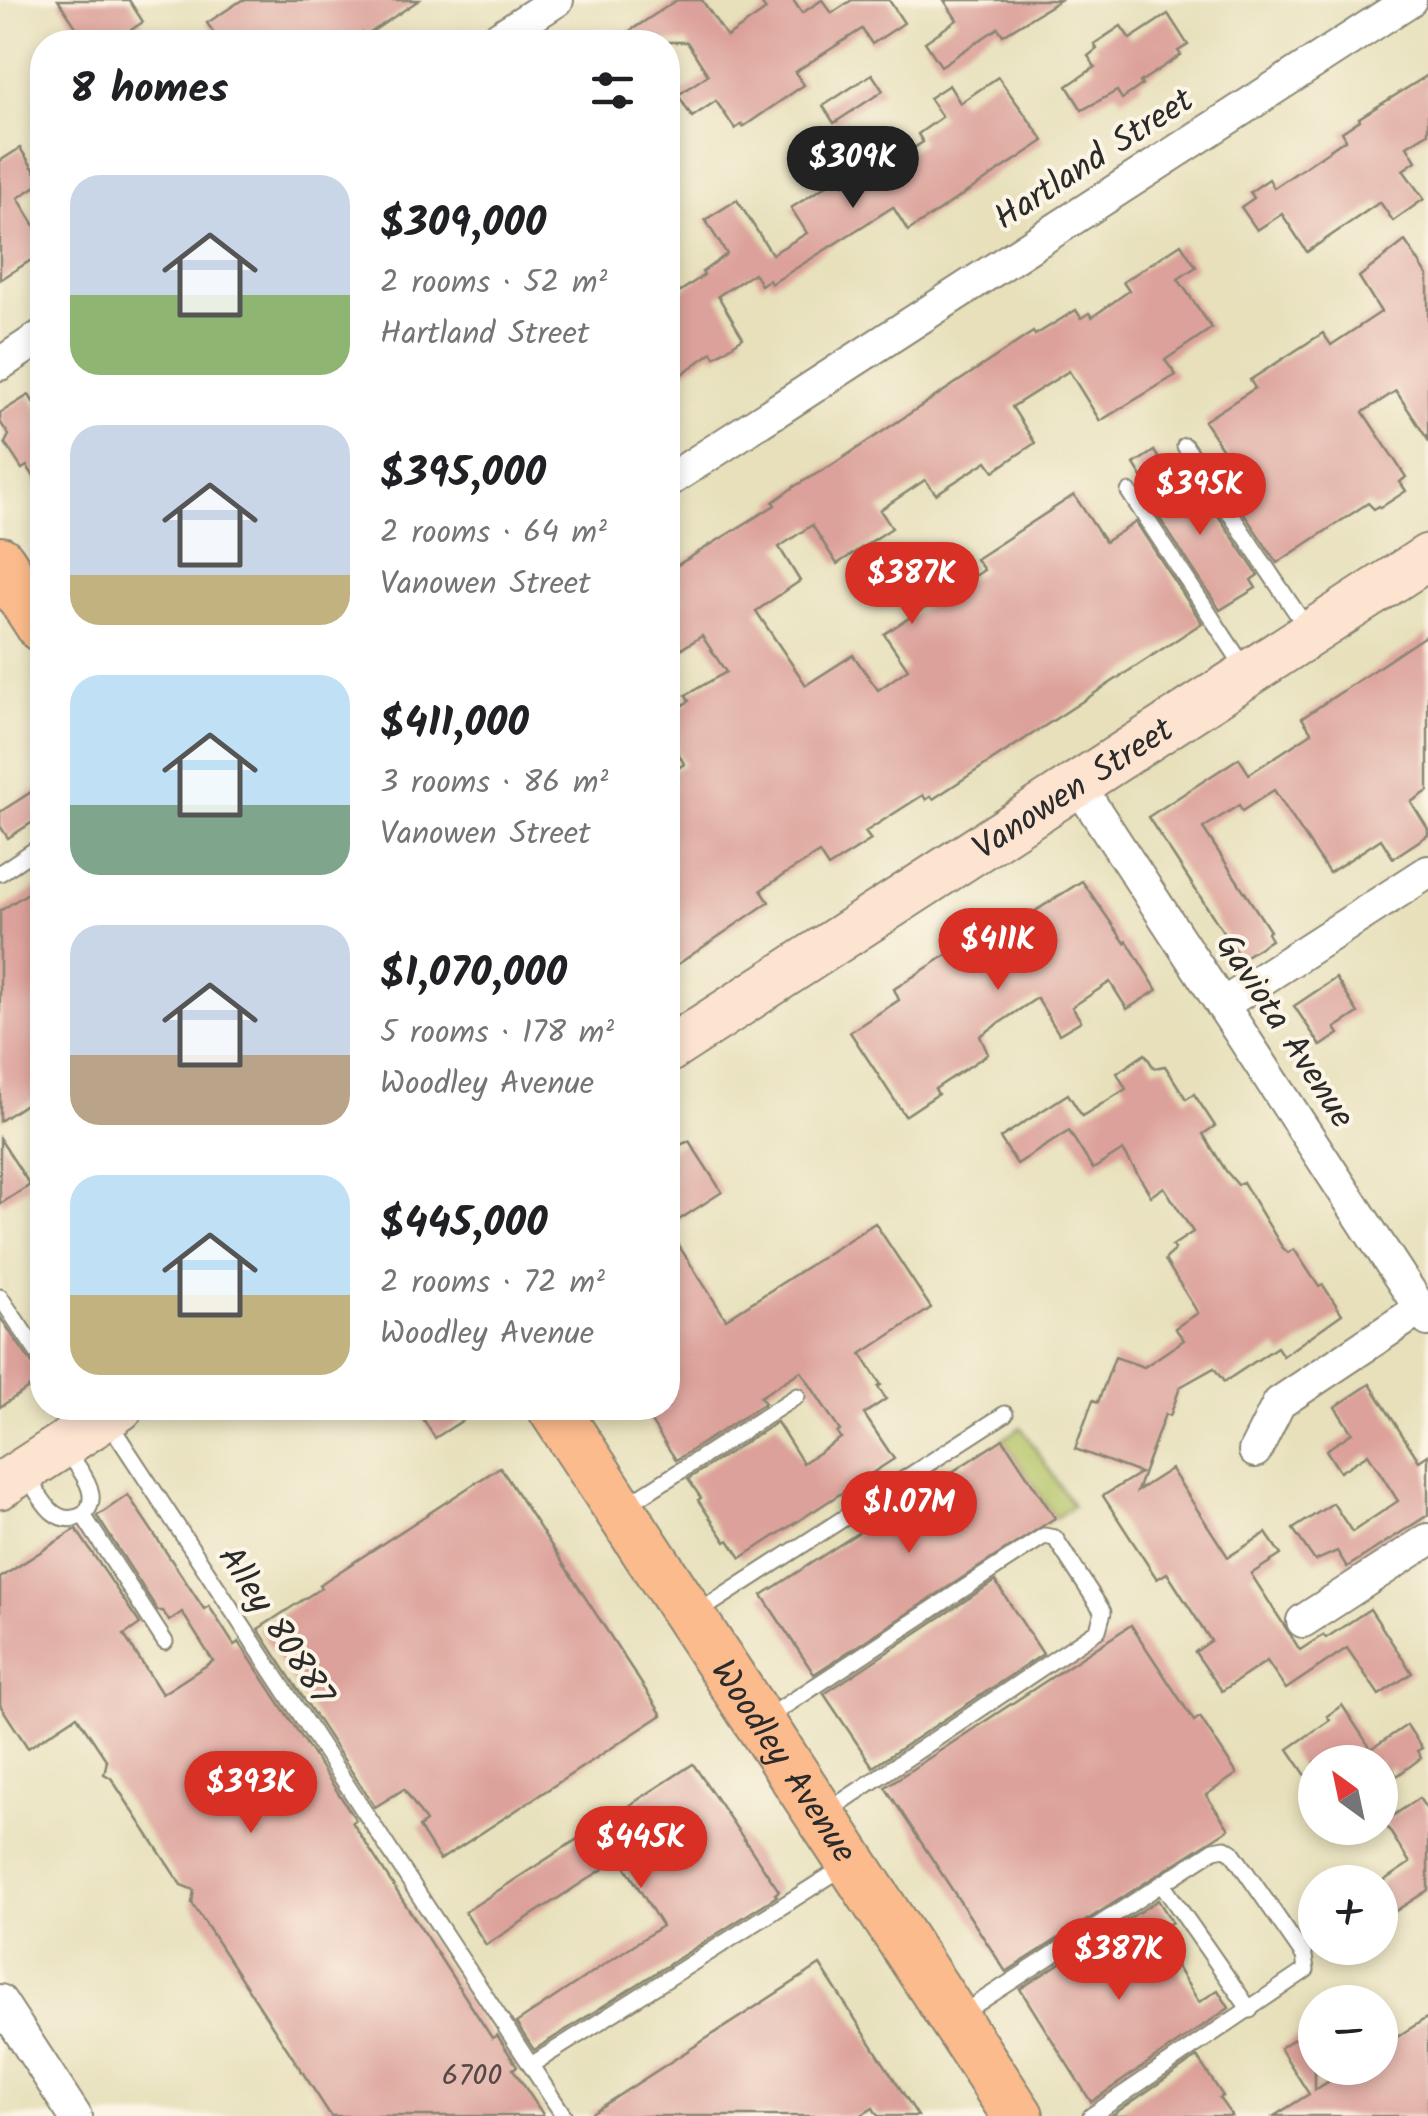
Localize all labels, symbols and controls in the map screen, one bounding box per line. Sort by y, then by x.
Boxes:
text: 8 homes [70,57,228,124]
icon: filters [585,63,640,118]
street label: Hartland Street [983,74,1206,246]
pin: $309K [783,126,923,211]
text: $309K [809,133,897,184]
text: $309,000 [380,191,546,258]
icon: home [150,215,270,335]
text: 2 rooms · 52 m² [380,258,607,309]
text: Hartland Street [380,309,589,360]
text: $395,000 [380,441,546,508]
pin: $395K [1130,453,1270,538]
text: $395K [1156,460,1244,511]
icon: home [150,465,270,585]
text: 2 rooms · 64 m² [380,508,607,559]
pin: $387K [842,542,982,627]
text: $387K [867,549,957,600]
text: Vanowen Street [380,559,591,610]
text: $411,000 [380,691,529,758]
street label: Vanowen Street [962,704,1186,876]
icon: home [150,715,270,835]
text: 3 rooms · 86 m² [380,758,608,809]
text: Vanowen Street [380,809,591,860]
pin: $411K [928,908,1068,993]
text: $411K [961,915,1035,966]
street label: Gaviota Avenue [1199,923,1368,1141]
text: $1,070,000 [380,941,567,1008]
icon: home [150,965,270,1085]
text: 5 rooms · 178 m² [380,1008,614,1059]
text: Woodley Avenue [380,1059,594,1110]
text: $445,000 [380,1191,548,1258]
icon: home [150,1215,270,1335]
text: 2 rooms · 72 m² [380,1258,605,1309]
text: Woodley Avenue [380,1309,594,1360]
pin: $1.07M [828,1471,990,1556]
text: $1.07M [863,1478,955,1529]
street label: Alley 80887 [202,1535,348,1720]
street label: Woodley Avenue [694,1649,870,1876]
north arrow [1298,1745,1398,1845]
map controls [1298,1745,1398,2085]
pin: $393K [181,1751,321,1836]
text: $393K [206,1758,296,1809]
pin: $445K [571,1806,711,1891]
text: $445K [596,1813,686,1864]
button: + [1298,1865,1398,1965]
pin: $387K [1049,1918,1189,2003]
text: $387K [1074,1925,1164,1976]
button: − [1298,1985,1398,2085]
house number: 6700 [442,2053,502,2101]

